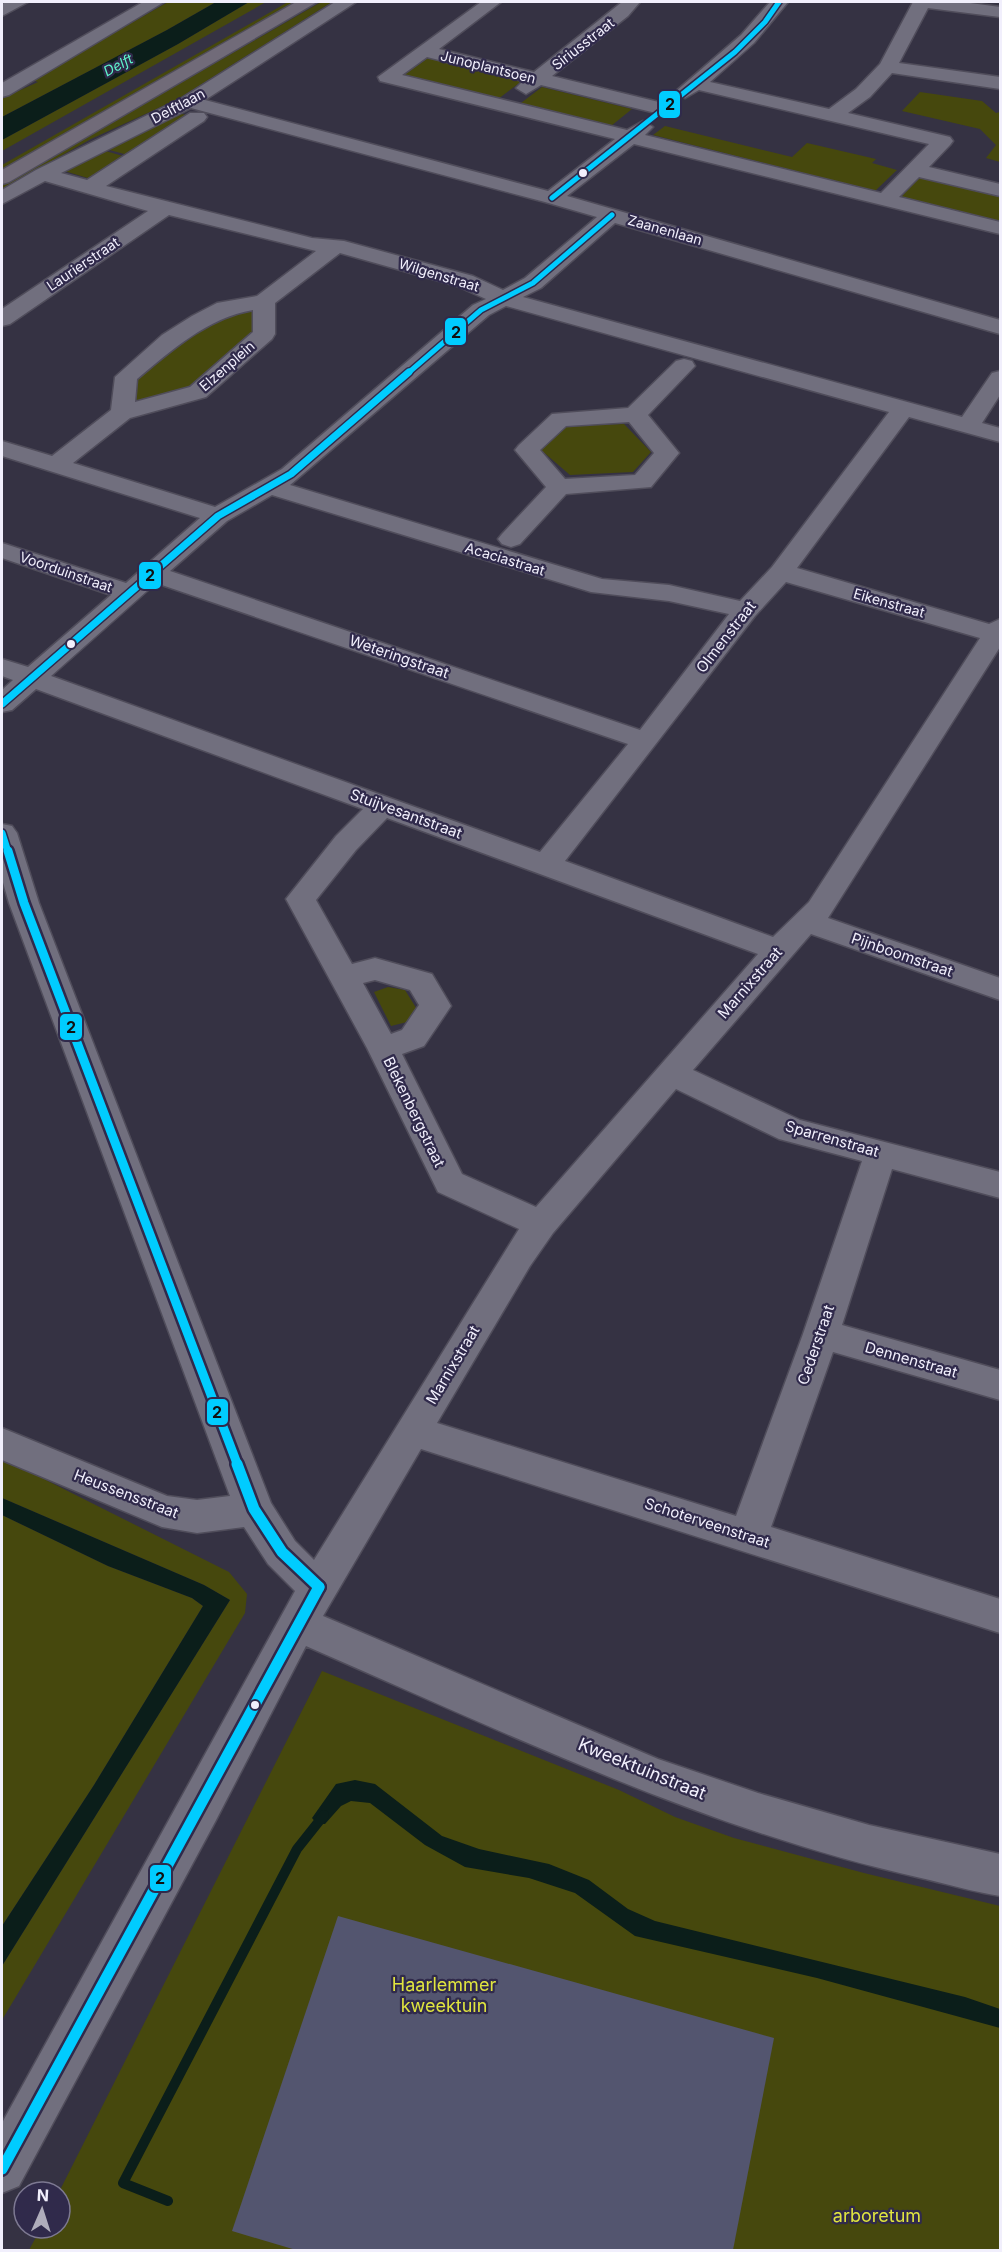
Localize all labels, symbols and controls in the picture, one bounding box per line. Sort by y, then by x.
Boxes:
street label: Siriusstraat [548,14,618,73]
street label: Junoplantsoen [439,46,538,87]
water label: Delft [100,50,136,79]
street label: Delftlaan [148,84,208,127]
line badge: 2 [658,90,681,119]
text: 2 [665,94,675,114]
unlabelled marker [577,167,589,179]
street label: Zaanenlaan [626,211,704,248]
street label: Laurierstraat [43,233,123,294]
street label: Wilgenstraat [397,254,482,295]
line badge: 2 [444,317,467,346]
text: 2 [451,322,461,342]
street label: Elzenplein [196,337,258,394]
street label: Acaciastraat [463,538,547,579]
street label: Voorduinstraat [18,548,115,595]
line badge: 2 [138,561,162,590]
text: 2 [145,565,155,585]
street label: Eikenstraat [852,584,927,621]
street label: Olmenstraat [692,597,760,676]
street label: Weteringstraat [347,631,452,682]
unlabelled marker [65,638,77,650]
street label: Stuijvesantstraat [348,784,465,843]
street label: Pijnboomstraat [849,928,956,981]
street label: Marnixstraat [713,943,786,1022]
line badge: 2 [59,1013,83,1041]
text: 2 [66,1017,76,1037]
street label: Blekenbergstraat [380,1053,449,1170]
street label: Sparrenstraat [783,1116,881,1161]
street label: Cederstraat [793,1302,838,1387]
street label: Marnixstraat [422,1322,484,1408]
street label: Dennenstraat [863,1337,960,1382]
line badge: 2 [206,1398,229,1426]
text: 2 [212,1402,222,1422]
street label: Heussensstraat [71,1465,181,1522]
street label: Schoterveenstraat [642,1493,772,1552]
unlabelled marker [249,1699,261,1711]
street label: Kweektuinstraat [575,1733,709,1804]
line badge: 2 [149,1864,172,1892]
text: 2 [155,1868,165,1888]
park label: Haarlemmer kweektuin [392,1974,496,2016]
north arrow [12,2180,72,2240]
text: N [36,2185,49,2205]
park label: arboretum [833,2205,921,2226]

